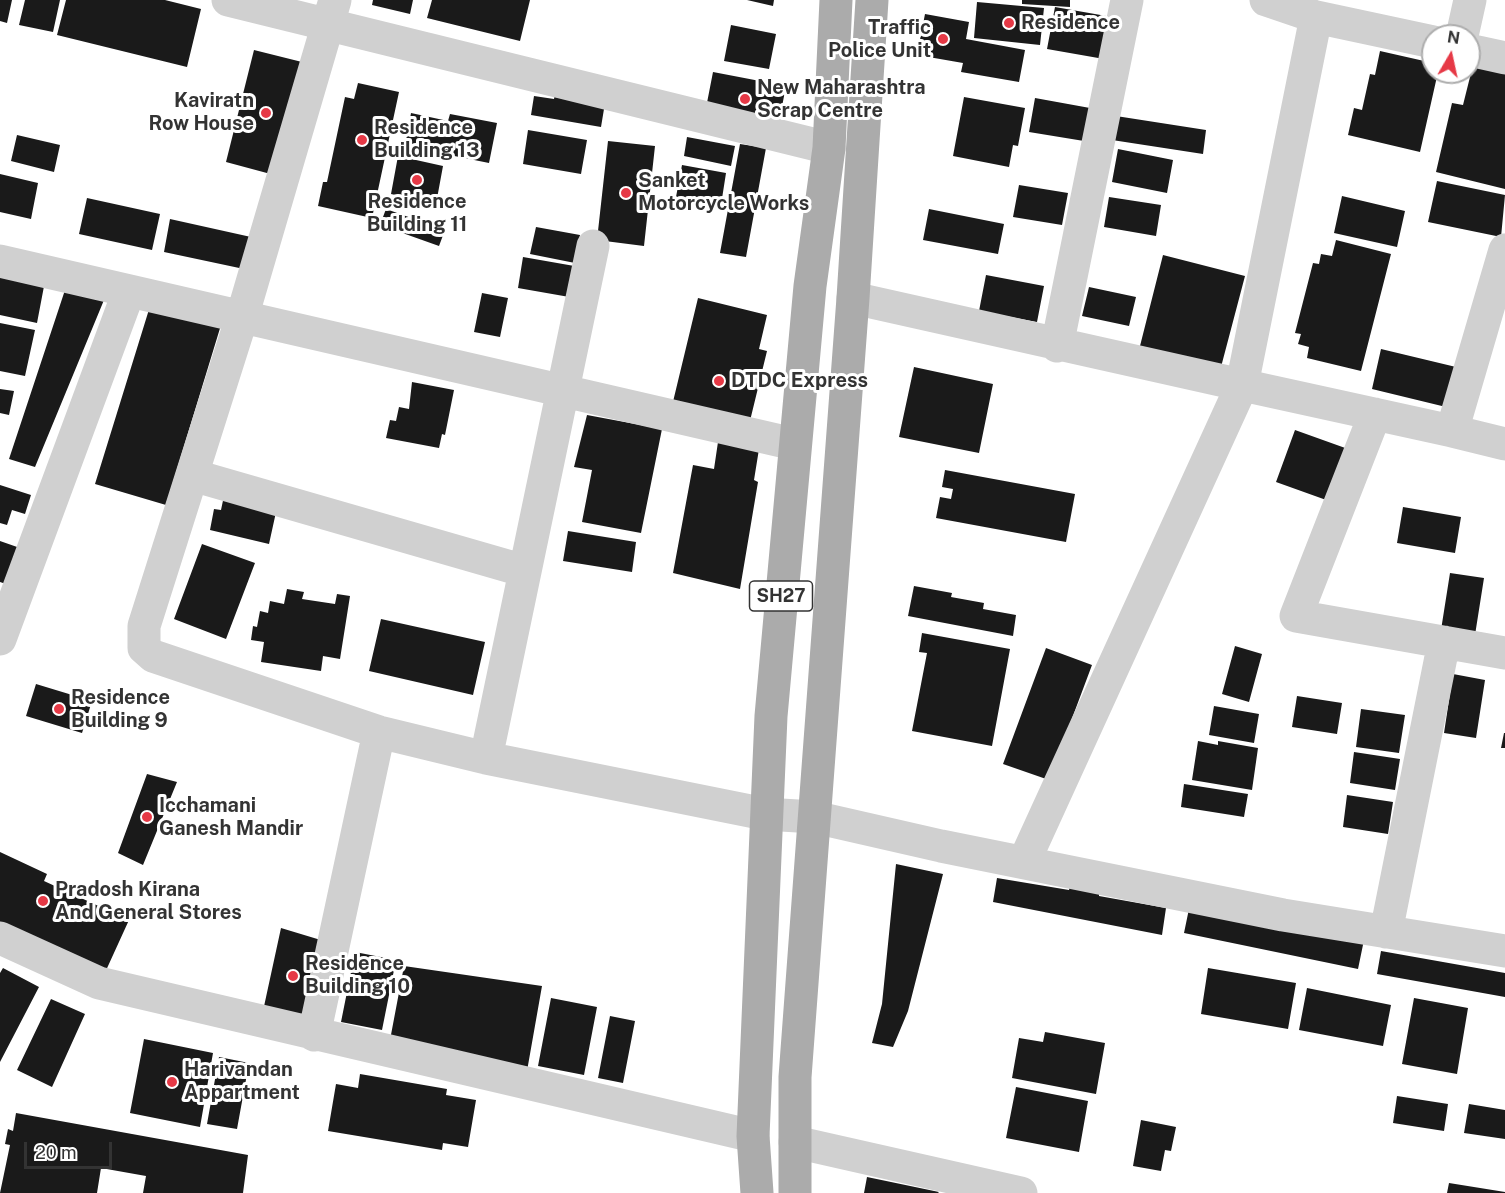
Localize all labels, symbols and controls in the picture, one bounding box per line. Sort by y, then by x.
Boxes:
place label: Residence [1021,11,1120,35]
place label: Traffic Police Unit [828,16,931,63]
marker: Residence [1002,16,1016,30]
north arrow [1421,24,1481,84]
text: N [1446,27,1461,48]
marker: Traffic Police Unit [936,32,950,46]
place label: New Maharashtra Scrap Centre [757,76,926,123]
place label: Kaviratn Row House [148,89,254,136]
marker: New Maharashtra Scrap Centre [738,92,752,106]
marker: Kaviratn Row House [259,106,273,120]
place label: Residence Building 13 [374,116,479,163]
marker: Residence Building 13 [355,133,369,147]
place label: Sanket Motorcycle Works [638,169,809,216]
marker: Residence Building 11 [410,173,424,187]
marker: Sanket Motorcycle Works [619,186,633,200]
place label: Residence Building 11 [367,190,467,237]
place label: DTDC Express [731,369,868,393]
marker: DTDC Express [712,374,726,388]
road number: SH27 [750,581,812,611]
place label: Residence Building 9 [71,686,170,733]
marker: Residence Building 9 [52,702,66,716]
place label: Icchamani Ganesh Mandir [159,794,303,841]
marker: Icchamani Ganesh Mandir [140,810,154,824]
place label: Pradosh Kirana And General Stores [55,878,242,925]
marker: Pradosh Kirana And General Stores [36,894,50,908]
place label: Residence Building 10 [305,952,410,999]
marker: Residence Building 10 [286,969,300,983]
place label: Harivandan Appartment [184,1058,300,1105]
marker: Harivandan Appartment [165,1075,179,1089]
scale bar [27,1130,116,1168]
text: 20 m [35,1142,77,1163]

